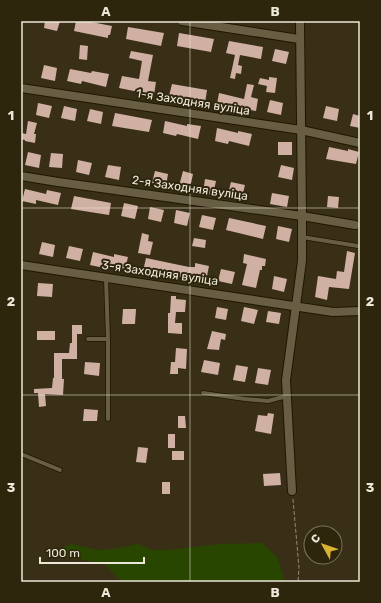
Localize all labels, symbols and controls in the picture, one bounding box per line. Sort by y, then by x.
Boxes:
text: A [101,4,111,19]
text: B [270,4,280,19]
street label: 1-я Заходняя вуліца [135,86,251,118]
text: 1 [8,108,14,123]
text: 1 [367,108,373,123]
street label: 2-я Заходняя вуліца [131,173,249,203]
street label: 3-я Заходняя вуліца [101,258,219,288]
text: 2 [7,294,15,309]
text: 2 [366,294,374,309]
text: 3 [7,480,16,495]
text: 3 [366,480,375,495]
north arrow [303,525,343,565]
text: С [308,532,323,546]
scale bar [40,539,144,565]
text: 100 m [46,546,80,560]
text: A [101,585,111,600]
text: B [270,585,280,600]

